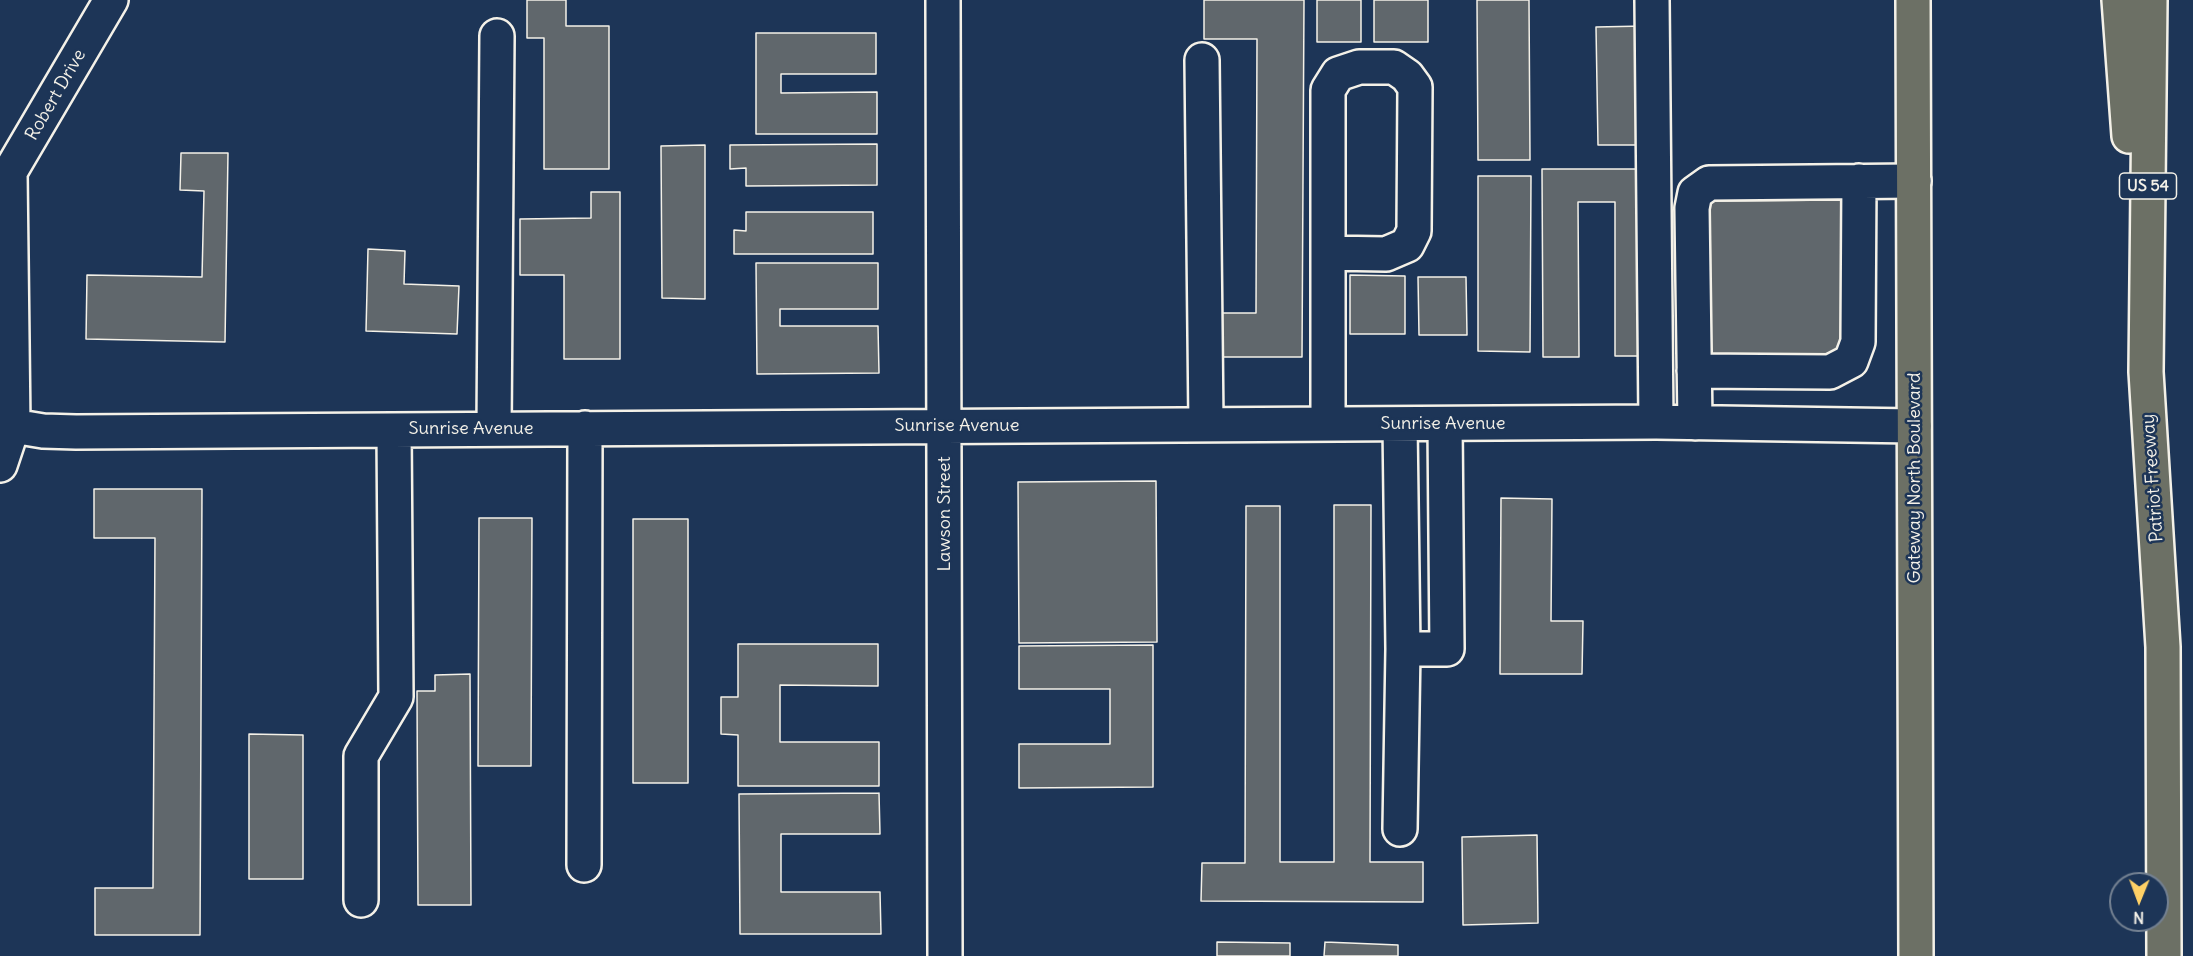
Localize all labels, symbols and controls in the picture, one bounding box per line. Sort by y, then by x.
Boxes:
street label: Robert Drive [21,46,91,144]
road number: US 54 [2120,173,2176,199]
street label: Gateway North Boulevard [1904,373,1926,583]
street label: Sunrise Avenue [1381,413,1505,435]
street label: Patriot Freeway [2138,413,2168,543]
street label: Sunrise Avenue [895,415,1019,437]
street label: Sunrise Avenue [409,418,533,440]
street label: Lawson Street [934,456,956,572]
north arrow [2109,872,2169,932]
text: N [2133,908,2144,928]

